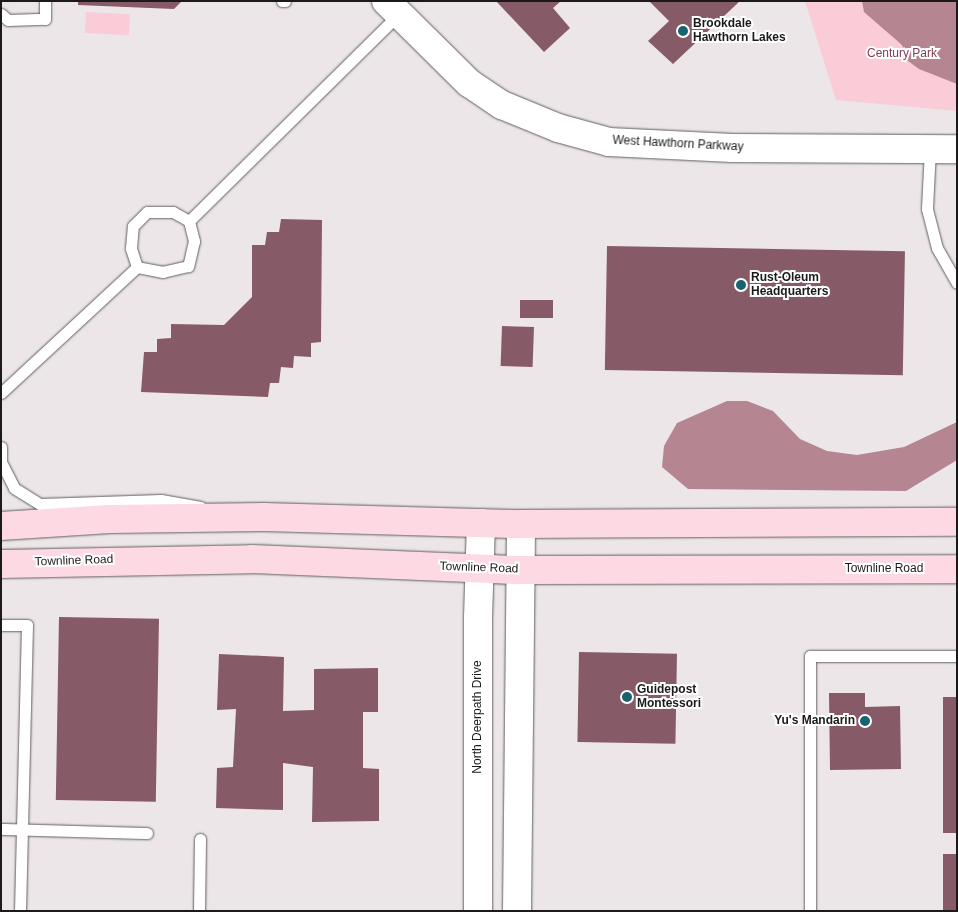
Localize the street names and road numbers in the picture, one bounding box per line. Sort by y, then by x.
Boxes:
street label: West Hawthorn Parkway [612,133,744,155]
street label: Townline Road [34,552,114,570]
street label: Townline Road [439,559,519,577]
street label: Townline Road [845,562,923,576]
street label: North Deerpath Drive [471,660,485,774]

